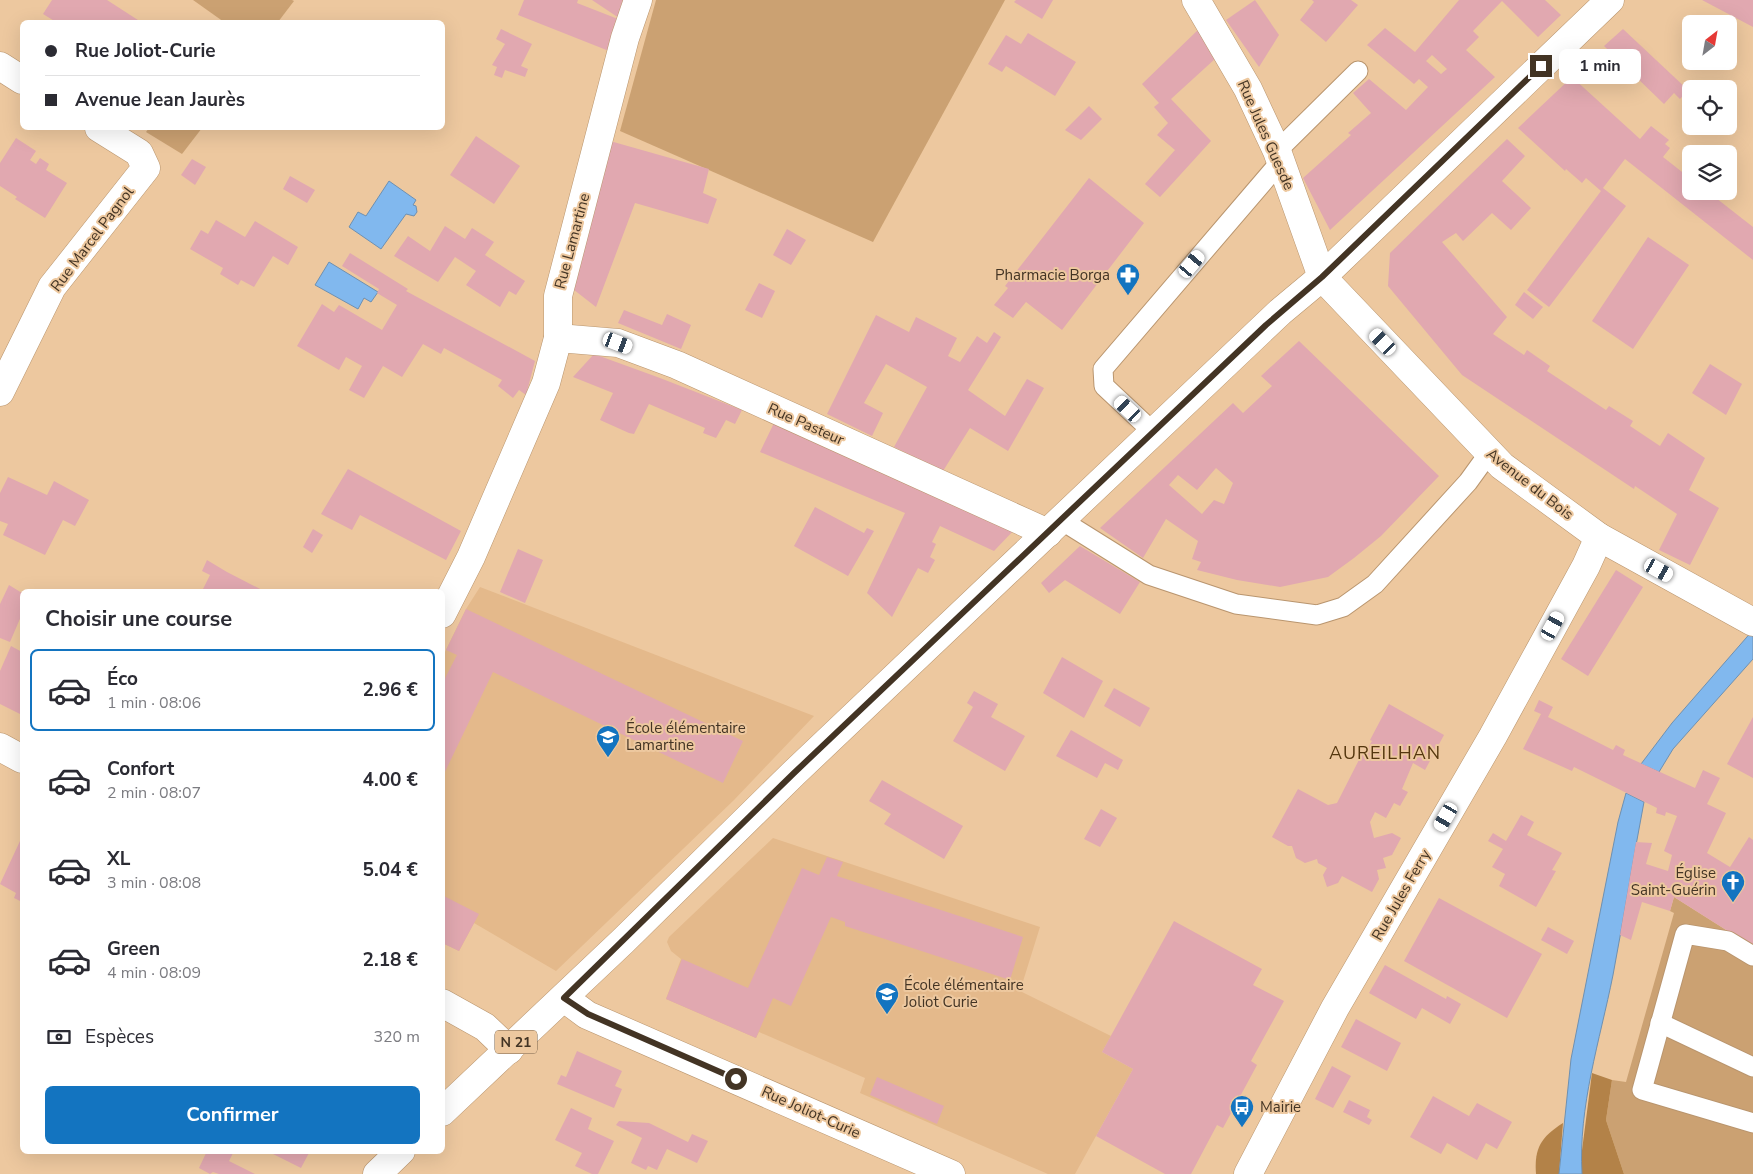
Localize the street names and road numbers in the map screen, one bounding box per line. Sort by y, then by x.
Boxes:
street label: Rue Jules Guesde [1233,77,1299,193]
street label: Rue Marcel Pagnol [46,182,138,296]
street label: Rue Lamartine [550,191,594,291]
street label: Rue Pasteur [765,398,848,450]
street label: Avenue du Bois [1482,444,1578,524]
street label: Rue Jules Ferry [1367,846,1435,944]
road number: N 21 [495,1030,537,1054]
street label: Rue Joliot-Curie [758,1081,864,1143]

